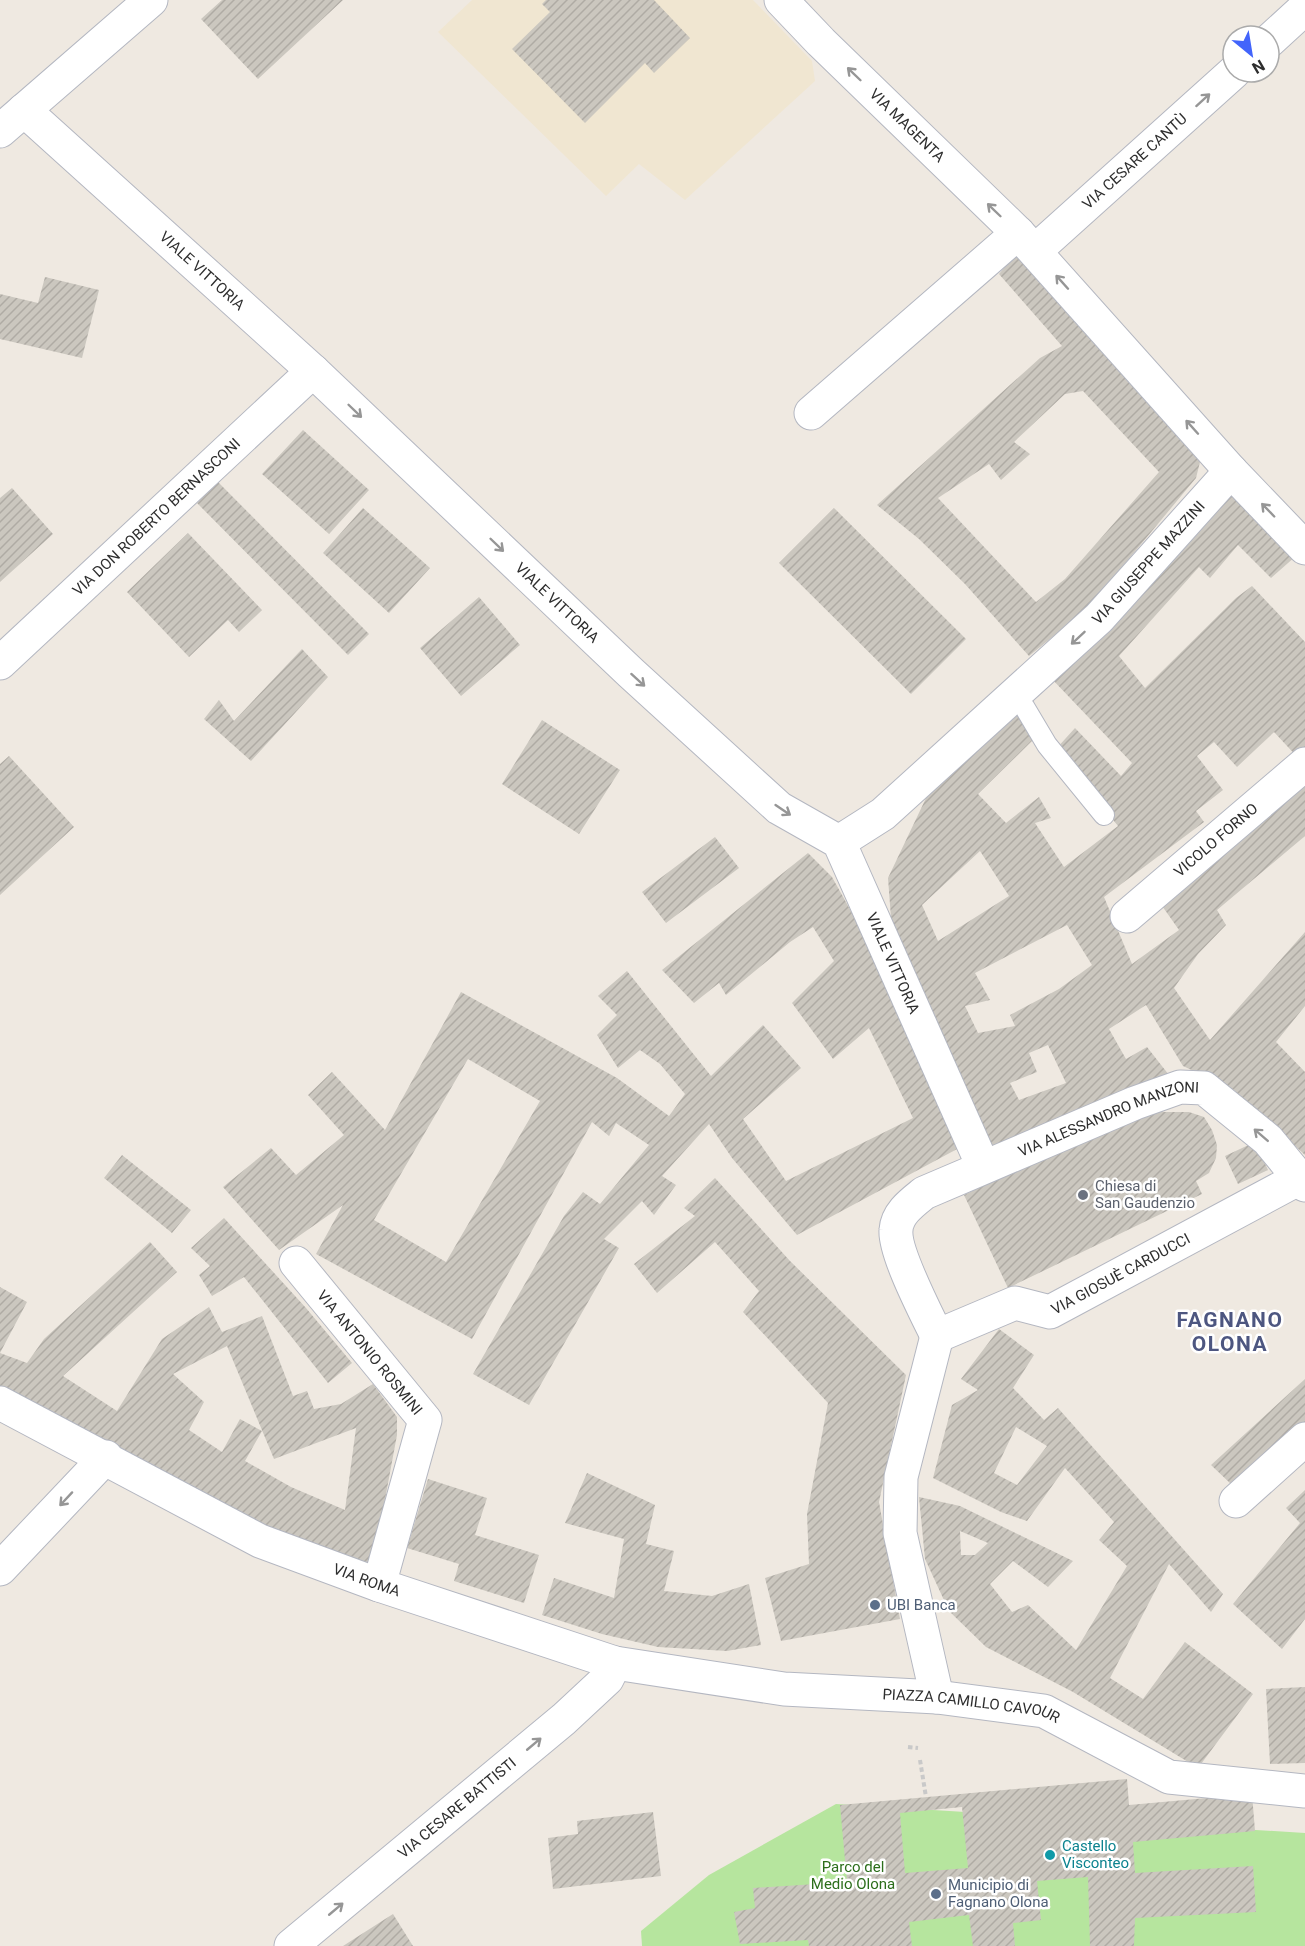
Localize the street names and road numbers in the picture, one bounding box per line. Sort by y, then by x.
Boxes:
street label: VIA MAGENTA [866,85,949,166]
street label: VIA CESARE CANTÙ [1079,110,1191,213]
street label: VIALE VITTORIA [156,228,249,314]
street label: VIA DON ROBERTO BERNASCONI [69,435,244,599]
street label: VIA GIUSEPPE MAZZINI [1089,497,1209,629]
street label: VIALE VITTORIA [511,559,603,647]
street label: VICOLO FORNO [1170,799,1261,881]
street label: VIALE VITTORIA [863,910,923,1017]
street label: VIA ALESSANDRO MANZONI [1016,1077,1199,1161]
street label: VIA GIOSUÈ CARDUCCI [1048,1230,1193,1319]
street label: VIA ANTONIO ROSMINI [313,1287,426,1419]
street label: VIA ROMA [331,1560,403,1600]
street label: PIAZZA CAMILLO CAVOUR [882,1685,1063,1727]
street label: VIA CESARE BATTISTI [394,1754,520,1862]

